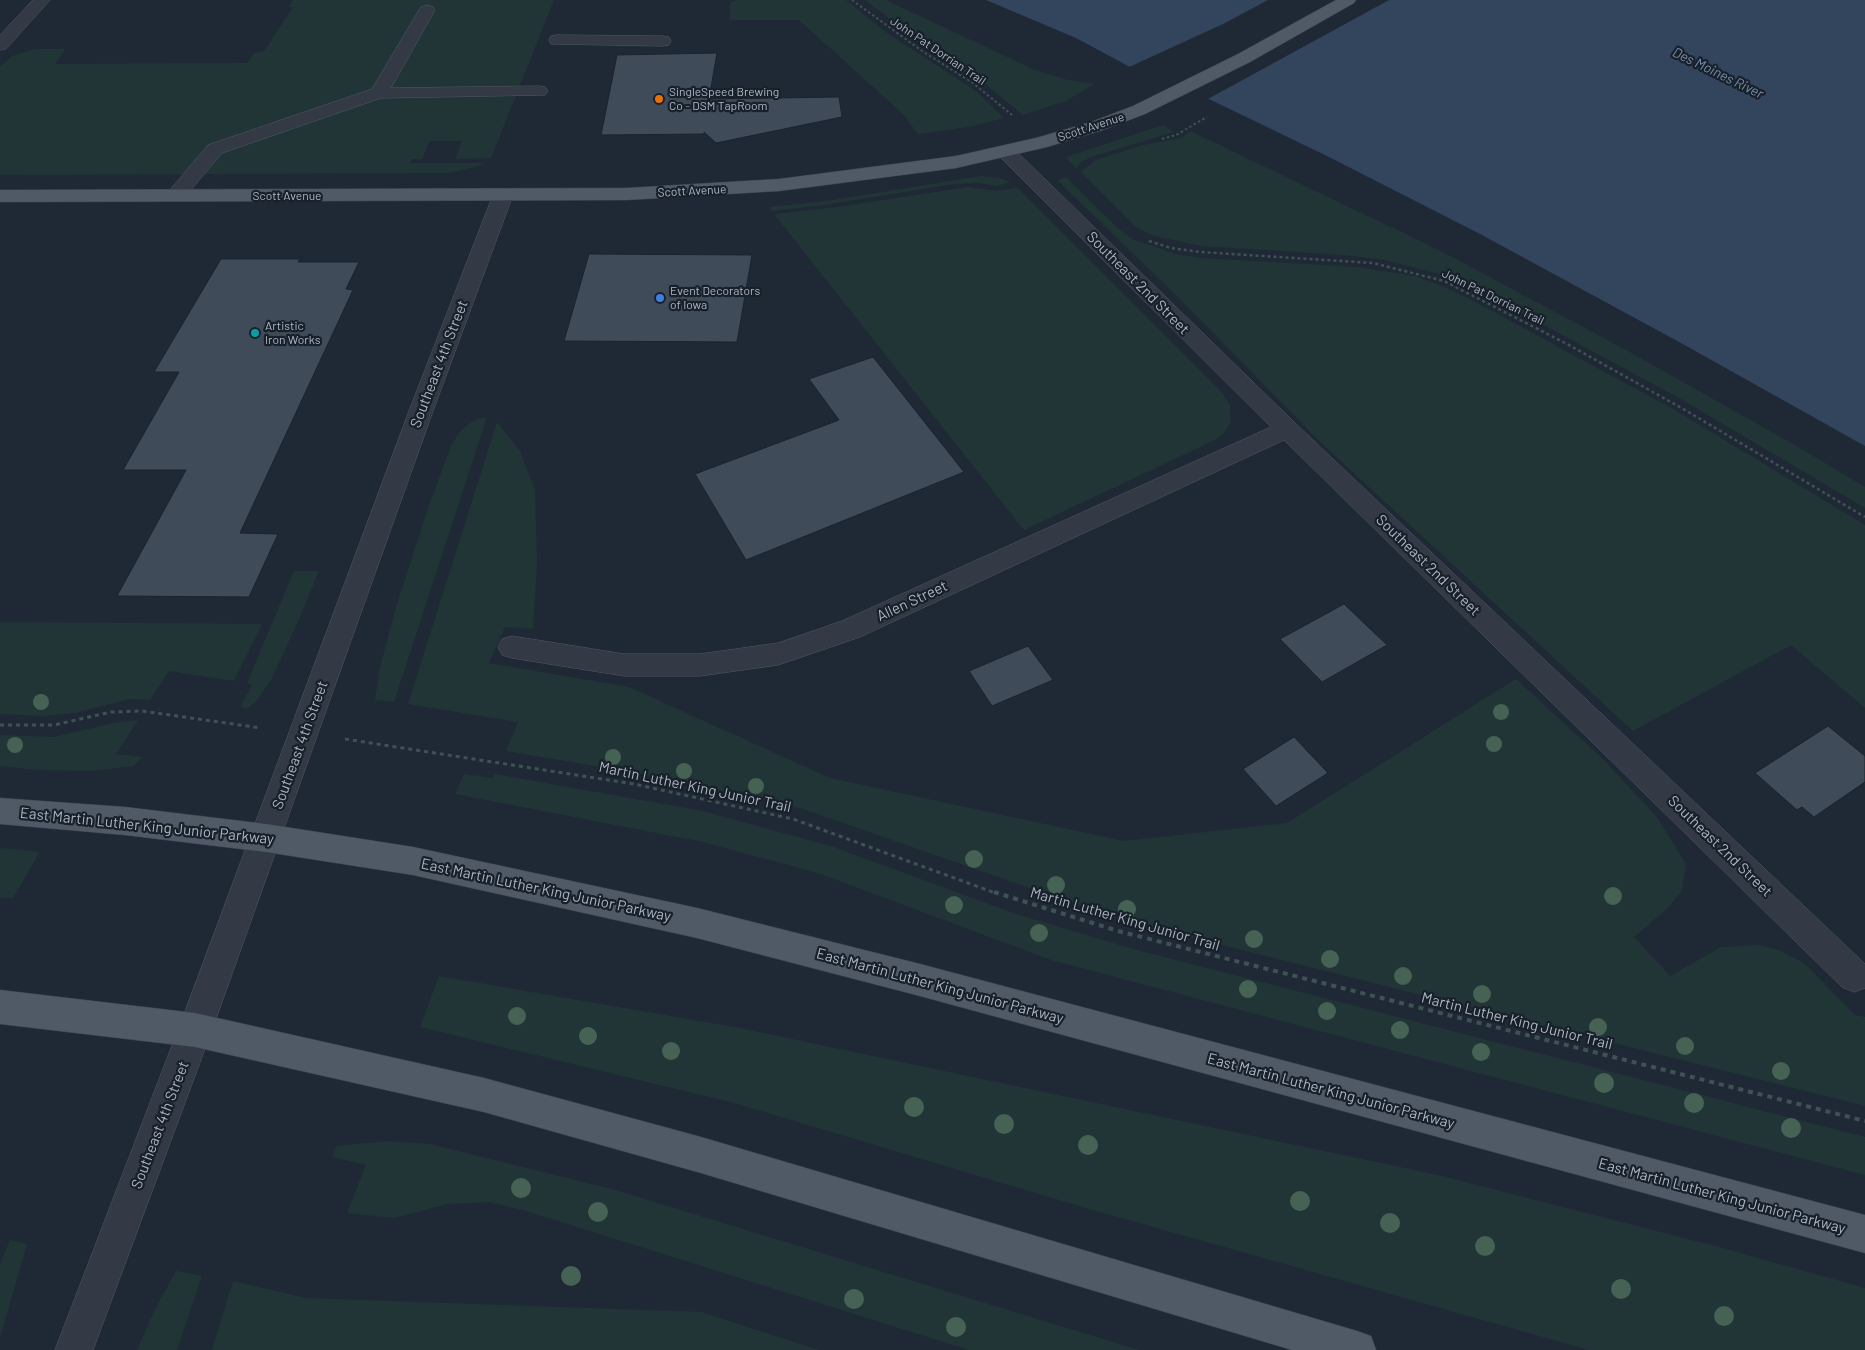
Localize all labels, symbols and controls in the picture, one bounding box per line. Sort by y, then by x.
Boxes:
street label: John Pat Dorrian Trail [888,14,988,88]
water label: Des Moines River [1670,44,1766,102]
place label: SingleSpeed Brewing Co - DSM TapRoom [669,85,779,113]
marker: SingleSpeed Brewing Co - DSM TapRoom [653,93,665,105]
street label: Scott Avenue [1056,109,1126,145]
street label: Scott Avenue [657,182,727,200]
street label: Scott Avenue [253,189,321,203]
street label: Southeast 2nd Street [1083,228,1193,338]
street label: John Pat Dorrian Trail [1440,266,1546,328]
place label: Event Decorators of Iowa [670,284,760,312]
marker: Event Decorators of Iowa [654,292,666,304]
street label: Southeast 4th Street [406,298,472,430]
place label: Artistic Iron Works [265,319,320,347]
marker: Artistic Iron Works [249,327,261,339]
street label: Southeast 2nd Street [1372,511,1484,619]
street label: Allen Street [874,577,950,625]
street label: Southeast 4th Street [268,678,332,812]
street label: Martin Luther King Junior Trail [597,758,793,816]
street label: Southeast 2nd Street [1664,792,1776,900]
street label: East Martin Luther King Junior Parkway [19,804,275,848]
street label: East Martin Luther King Junior Parkway [419,855,673,925]
street label: Martin Luther King Junior Trail [1028,883,1222,955]
street label: East Martin Luther King Junior Parkway [814,944,1066,1028]
street label: Martin Luther King Junior Trail [1420,989,1614,1053]
street label: East Martin Luther King Junior Parkway [1205,1049,1457,1133]
street label: Southeast 4th Street [127,1059,193,1191]
street label: East Martin Luther King Junior Parkway [1596,1154,1848,1238]

